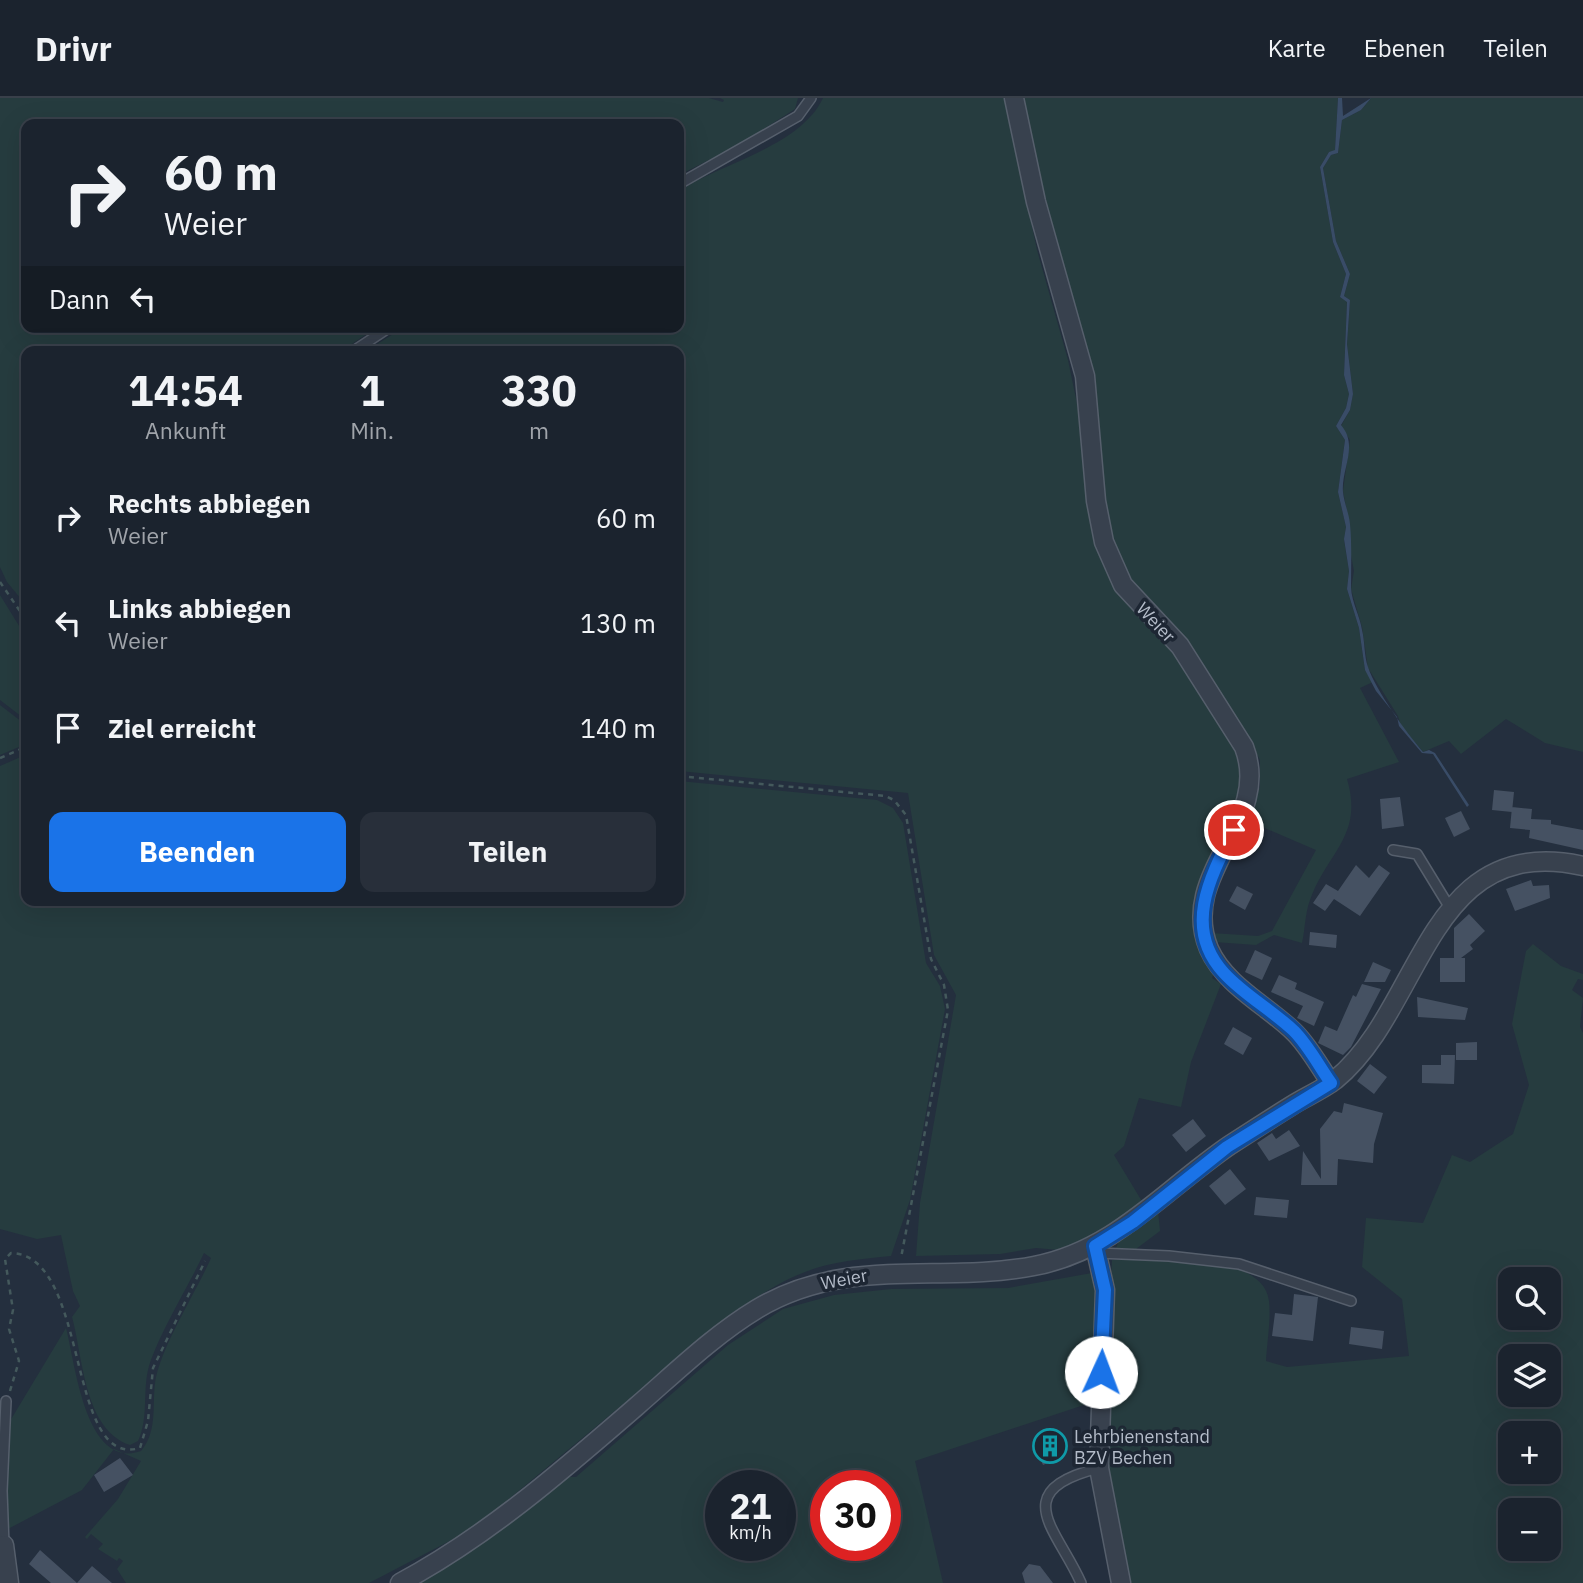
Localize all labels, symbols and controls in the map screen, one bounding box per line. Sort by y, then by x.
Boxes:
text: Drivr [35,27,112,70]
text: Karte [1268,32,1326,64]
text: Ebenen [1364,32,1445,64]
text: Teilen [1483,32,1548,64]
text: 60 m [164,140,278,203]
icon: right [49,147,140,238]
text: Weier [164,202,247,244]
icon: left [124,280,162,318]
text: Dann [49,282,110,316]
text: 14:54 [128,363,243,418]
text: 1 [359,363,385,418]
text: 330 [501,363,577,418]
text: Ankunft [145,415,226,445]
text: Min. [350,415,394,445]
text: m [529,415,549,445]
text: Rechts abbiegen [108,486,311,520]
icon: right [49,499,87,537]
text: 60 m [596,501,656,535]
text: Weier [108,520,168,550]
text: Links abbiegen [108,591,291,625]
street label: Weier [1132,597,1181,647]
icon: left [49,604,87,642]
text: 130 m [580,606,656,640]
text: Weier [108,625,168,655]
icon: arrive [49,709,87,747]
text: Ziel erreicht [108,711,256,745]
text: 140 m [580,711,656,745]
pin [1204,800,1264,860]
icon: arrive [1215,811,1253,849]
button: Beenden [49,812,346,892]
button: Teilen [360,812,656,892]
street label: Weier [819,1263,869,1295]
map controls [1498,1267,1561,1561]
button: search [1498,1267,1561,1330]
position arrow [1064,1335,1138,1409]
button: layers [1498,1344,1561,1407]
button: + [1498,1421,1561,1484]
place label: Lehrbienenstand BZV Bechen [1074,1425,1210,1469]
building icon: Lehrbienenstand BZV Bechen [1031,1427,1069,1465]
speed limit sign: 30 [810,1470,901,1561]
text: 21 [729,1483,772,1529]
button: − [1498,1498,1561,1561]
text: km/h [729,1521,772,1544]

